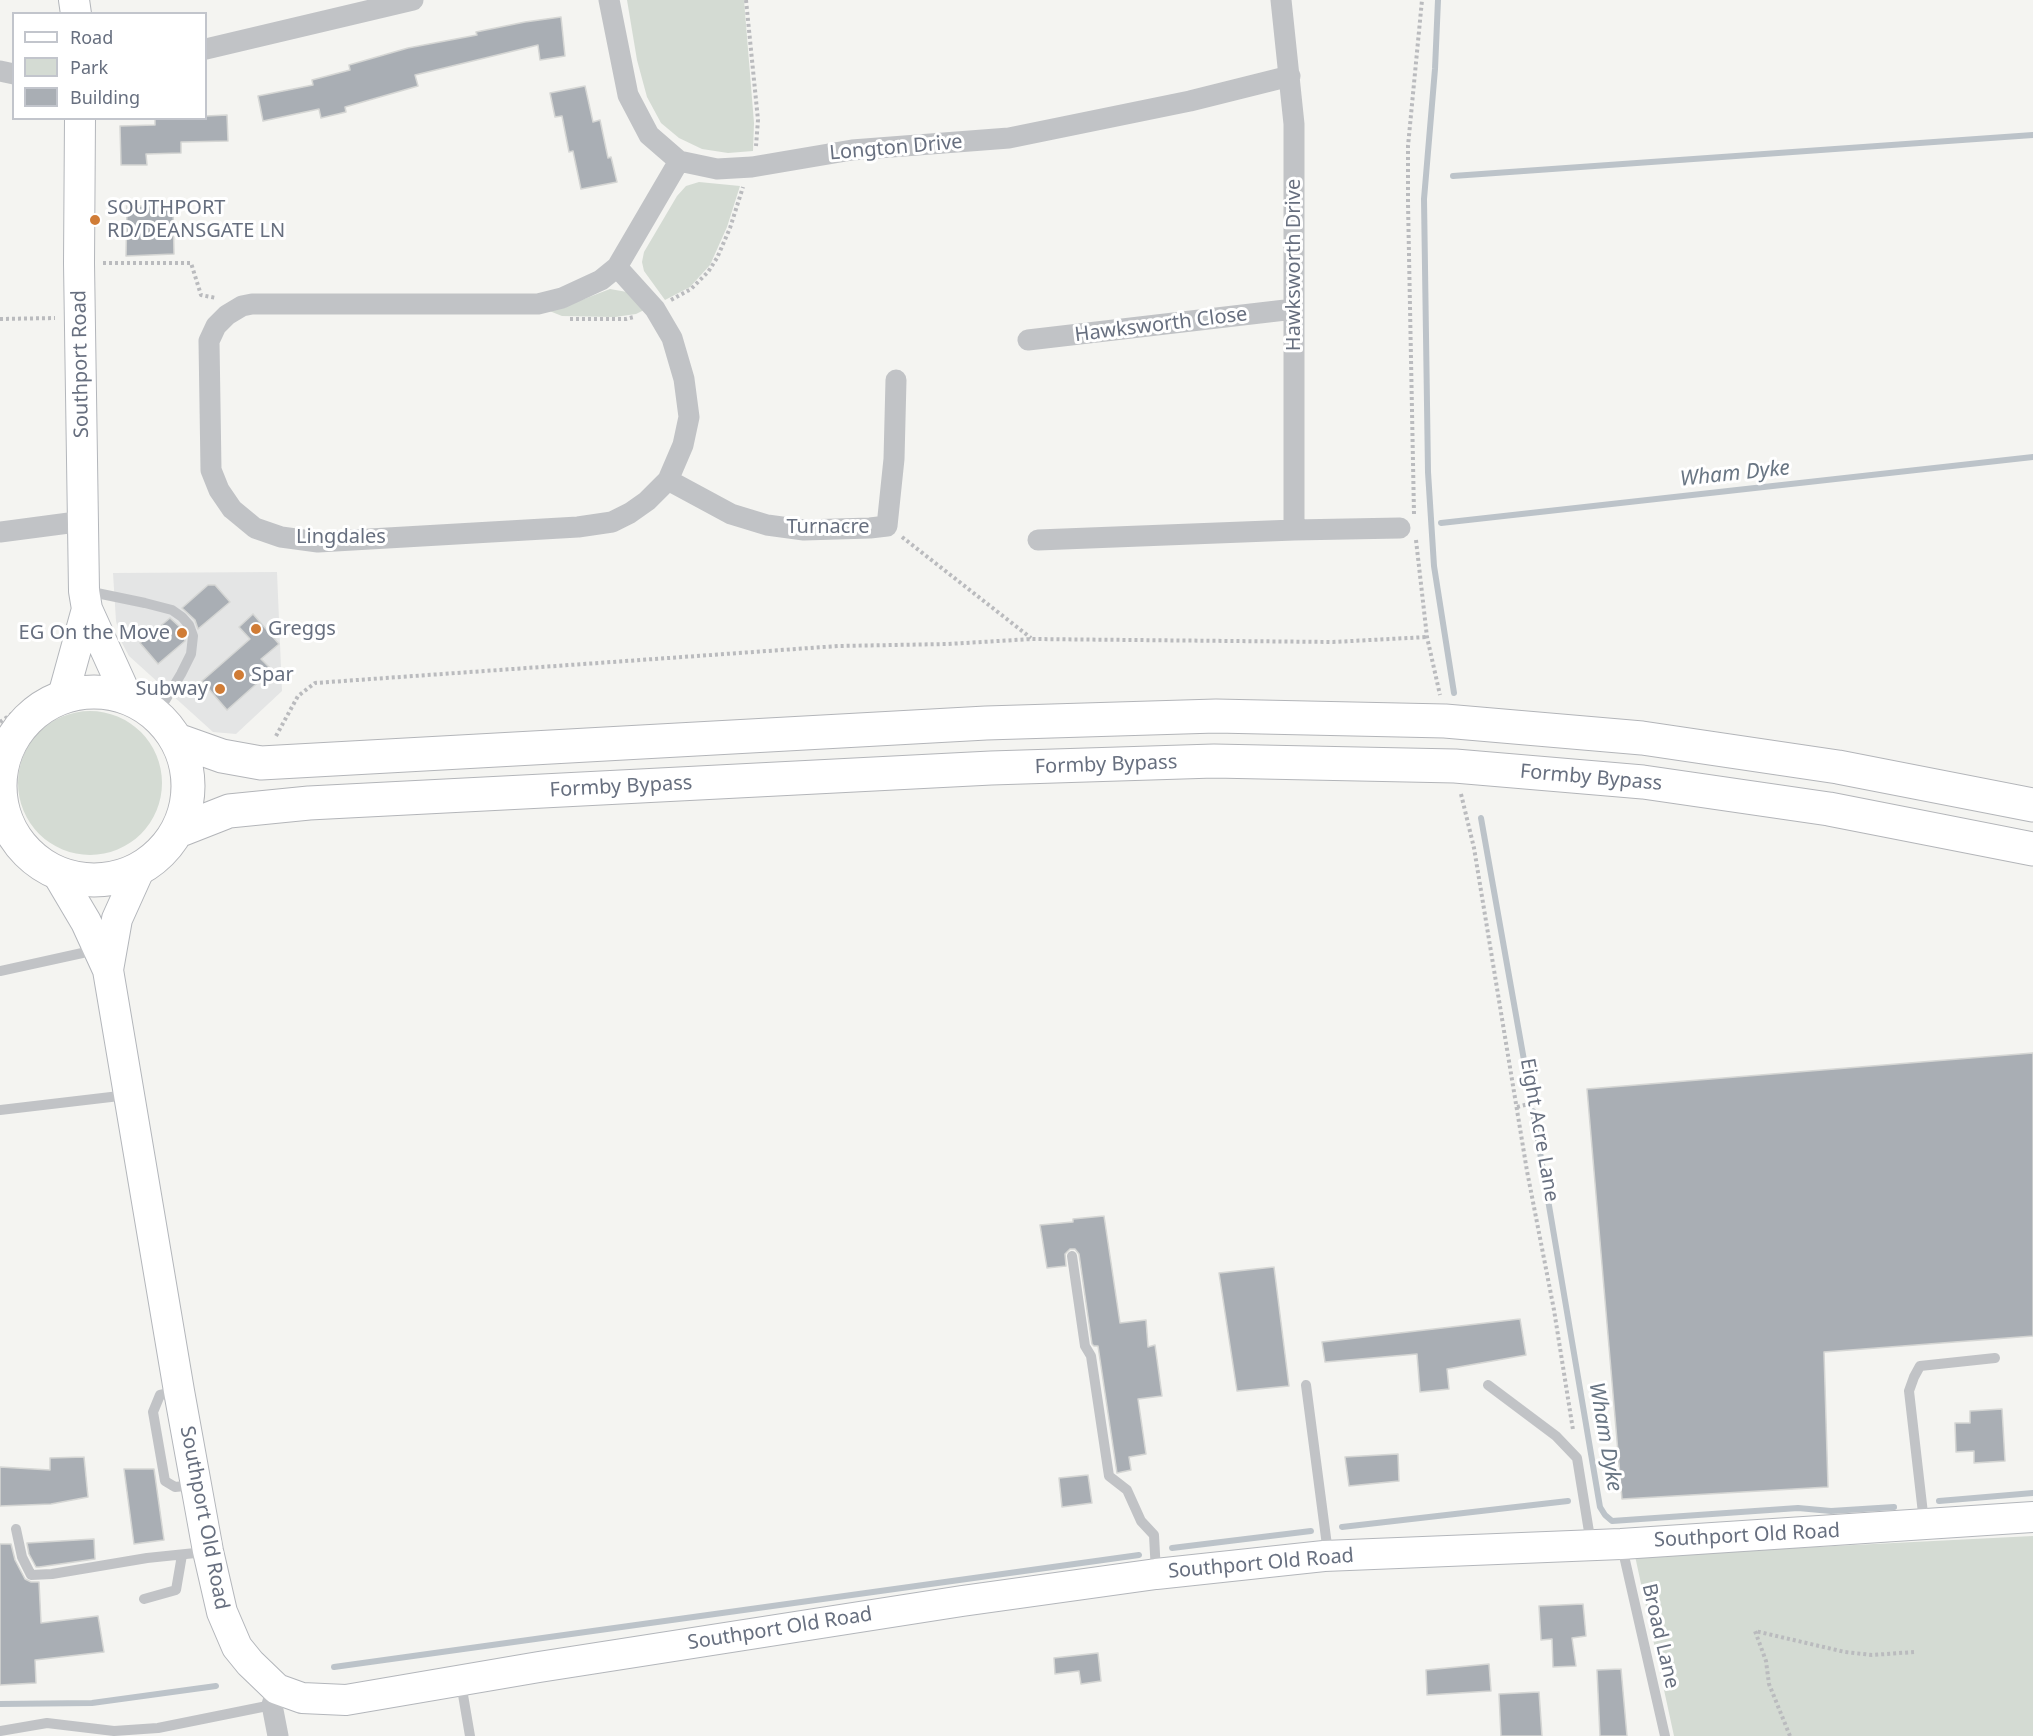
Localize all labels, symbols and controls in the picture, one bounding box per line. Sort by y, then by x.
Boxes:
legend [12,12,207,120]
text: Road [70,25,113,49]
text: Park [70,55,108,79]
text: Building [70,85,140,109]
street label: Longton Drive [828,130,964,166]
street label: Hawksworth Drive [1282,179,1306,351]
place label: SOUTHPORT RD/DEANSGATE LN [107,196,285,243]
marker: SOUTHPORT RD/DEANSGATE LN [88,213,102,227]
street label: Southport Road [68,290,94,438]
street label: Hawksworth Close [1073,303,1249,347]
water label: Wham Dyke [1679,456,1791,492]
street label: Turnacre [786,515,870,539]
street label: Lingdales [296,525,386,549]
place label: Greggs [268,617,336,641]
place label: EG On the Move [19,621,170,645]
marker: Greggs [249,622,263,636]
marker: EG On the Move [175,626,189,640]
place label: Spar [251,663,294,687]
marker: Spar [232,668,246,682]
place label: Subway [136,677,208,701]
marker: Subway [213,682,227,696]
street label: Formby Bypass [1034,751,1178,779]
street label: Formby Bypass [1519,760,1663,796]
street label: Formby Bypass [549,771,693,803]
street label: Eight Acre Lane [1515,1056,1563,1204]
water label: Wham Dyke [1583,1381,1627,1493]
street label: Southport Old Road [174,1424,234,1612]
street label: Southport Old Road [1653,1519,1841,1553]
street label: Southport Old Road [1167,1544,1355,1584]
street label: Broad Lane [1636,1581,1684,1691]
street label: Southport Old Road [686,1603,874,1655]

